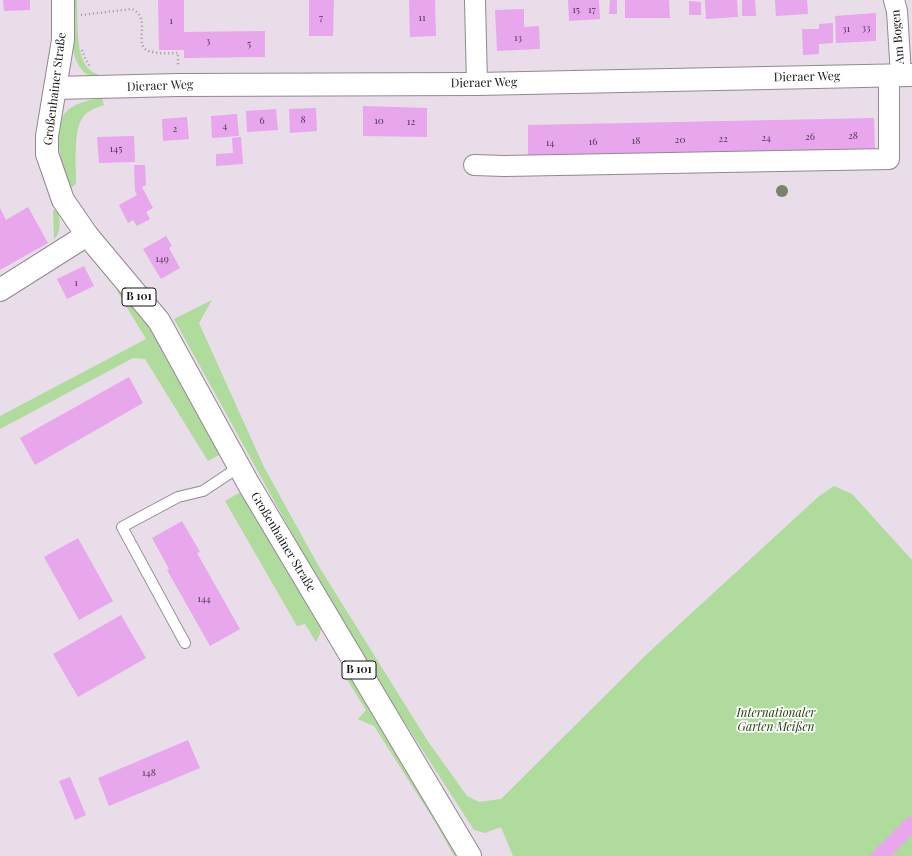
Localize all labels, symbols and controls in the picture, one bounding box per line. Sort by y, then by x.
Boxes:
house number: 15 [572,4,580,16]
house number: 17 [588,4,596,16]
street label: Am Bogen [888,9,908,65]
house number: 7 [319,12,323,24]
house number: 11 [418,12,426,24]
house number: 1 [169,15,173,27]
house number: 33 [861,22,871,34]
house number: 31 [842,23,850,35]
street label: Großenhainer Straße [41,32,69,146]
house number: 13 [514,32,522,44]
house number: 3 [206,35,210,47]
house number: 5 [247,38,251,50]
street label: Dieraer Weg [774,69,840,85]
street label: Dieraer Weg [451,75,517,91]
street label: Dieraer Weg [127,78,193,94]
house number: 8 [300,114,306,126]
house number: 6 [259,115,265,127]
house number: 10 [374,115,384,127]
house number: 12 [407,116,415,128]
house number: 4 [223,120,227,132]
house number: 2 [173,123,177,135]
house number: 28 [848,130,858,142]
house number: 26 [805,131,815,143]
house number: 24 [761,132,771,144]
house number: 22 [718,133,728,145]
house number: 20 [675,134,685,146]
house number: 18 [632,135,640,147]
house number: 16 [589,136,597,148]
house number: 14 [546,137,554,149]
house number: 145 [110,143,122,155]
house number: 149 [155,253,169,265]
house number: 1 [74,277,78,289]
road number: B 101 [122,288,156,306]
street label: Großenhainer Straße [248,490,318,594]
house number: 144 [197,593,211,605]
road number: B 101 [342,661,376,679]
park label: Internationaler Garten Meißen [737,706,815,734]
house number: 148 [142,767,156,779]

